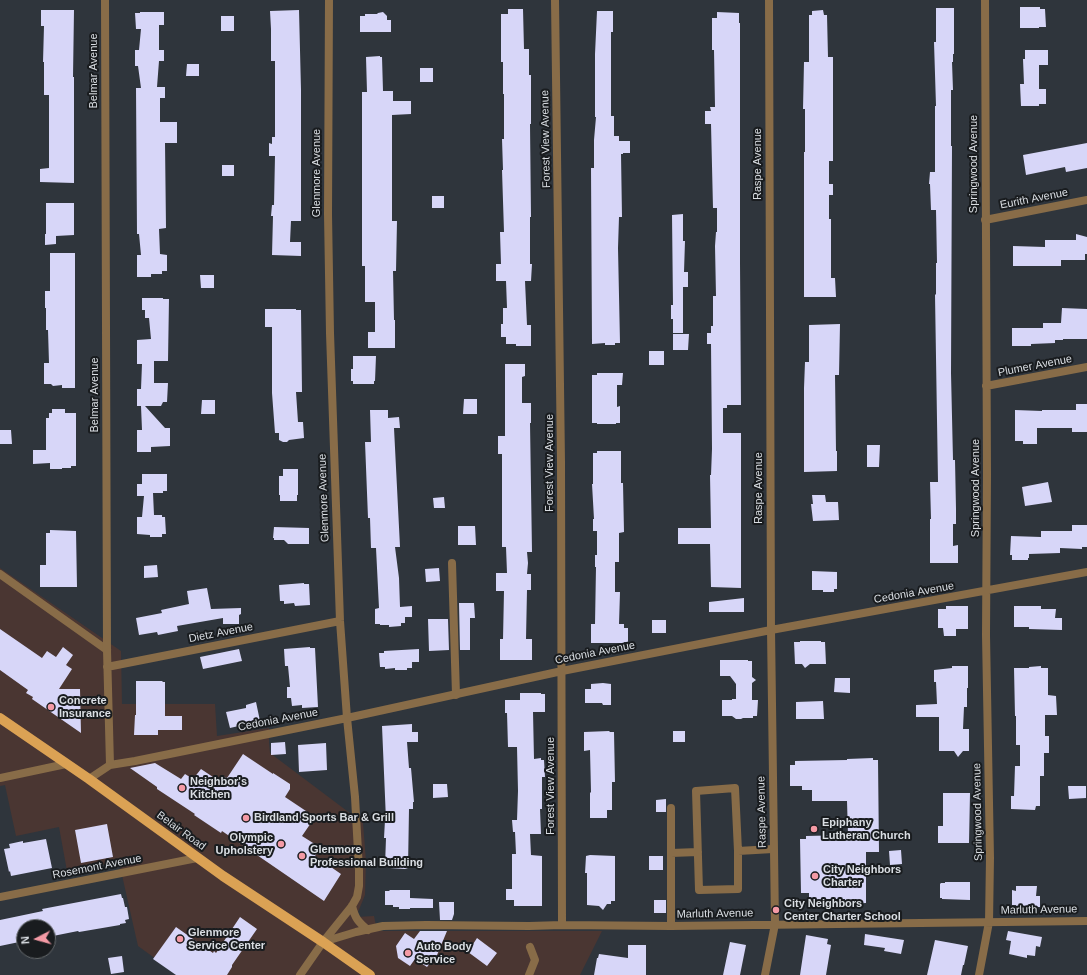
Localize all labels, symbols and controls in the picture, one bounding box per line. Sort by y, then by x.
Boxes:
street label: Belmar Avenue [87,33,101,109]
street label: Forest View Avenue [539,90,553,188]
street label: Springwood Avenue [967,115,981,213]
street label: Raspe Avenue [751,128,765,200]
street label: Glenmore Avenue [310,129,324,217]
street label: Eurith Avenue [999,186,1069,212]
street label: Plumer Avenue [997,352,1073,380]
street label: Belmar Avenue [88,357,102,433]
street label: Forest View Avenue [543,414,557,512]
street label: Springwood Avenue [969,439,983,537]
street label: Raspe Avenue [752,452,766,524]
street label: Glenmore Avenue [316,454,332,542]
street label: Cedonia Avenue [873,579,955,607]
street label: Dietz Avenue [188,620,254,646]
street label: Cedonia Avenue [554,639,636,667]
place label: Concrete Insurance [59,694,111,720]
marker: Concrete Insurance [46,702,56,712]
street label: Cedonia Avenue [237,706,319,734]
street label: Forest View Avenue [544,737,558,835]
street label: Springwood Avenue [971,763,985,861]
place label: Neighbor's Kitchen [190,775,247,801]
street label: Raspe Avenue [755,776,769,848]
marker: Neighbor's Kitchen [177,783,187,793]
street label: Belair Road [154,809,208,853]
place label: Birdland Sports Bar & Grill [254,811,394,825]
marker: Birdland Sports Bar & Grill [241,813,251,823]
place label: Epiphany Lutheran Church [822,816,911,842]
marker: Epiphany Lutheran Church [809,824,819,834]
place label: Olympic Upholstery [216,831,273,857]
marker: Olympic Upholstery [276,839,286,849]
place label: Glenmore Professional Building [310,843,423,869]
marker: Glenmore Professional Building [297,851,307,861]
street label: Rosemont Avenue [51,852,143,882]
place label: City Neighbors Charter [823,863,901,889]
marker: City Neighbors Charter [810,871,820,881]
place label: City Neighbors Center Charter School [784,897,901,923]
street label: Marluth Avenue [1000,903,1078,917]
marker: City Neighbors Center Charter School [771,905,781,915]
street label: Marluth Avenue [676,907,754,921]
north arrow [16,919,56,959]
place label: Glenmore Service Center [188,926,265,952]
marker: Glenmore Service Center [175,934,185,944]
text: N [19,936,31,945]
place label: Auto Body Service [416,940,472,966]
marker: Auto Body Service [403,948,413,958]

